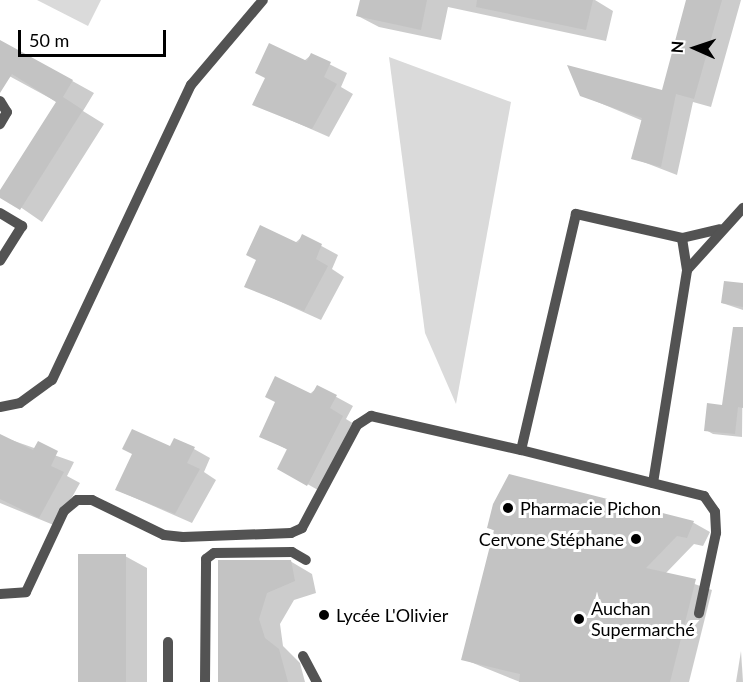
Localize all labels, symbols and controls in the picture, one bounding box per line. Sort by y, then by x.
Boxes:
scale bar [21,18,170,56]
north arrow [665,18,725,78]
text: 50 m [29,29,69,51]
text: N [667,40,686,54]
place label: Pharmacie Pichon [520,497,661,519]
marker: Pharmacie Pichon [501,501,515,515]
place label: Cervone Stéphane [479,528,624,550]
marker: Cervone Stéphane [629,532,643,546]
place label: Auchan Supermarché [591,598,695,640]
place label: Lycée L'Olivier [336,604,448,626]
marker: Lycée L'Olivier [317,608,331,622]
marker: Auchan Supermarché [572,612,586,626]

